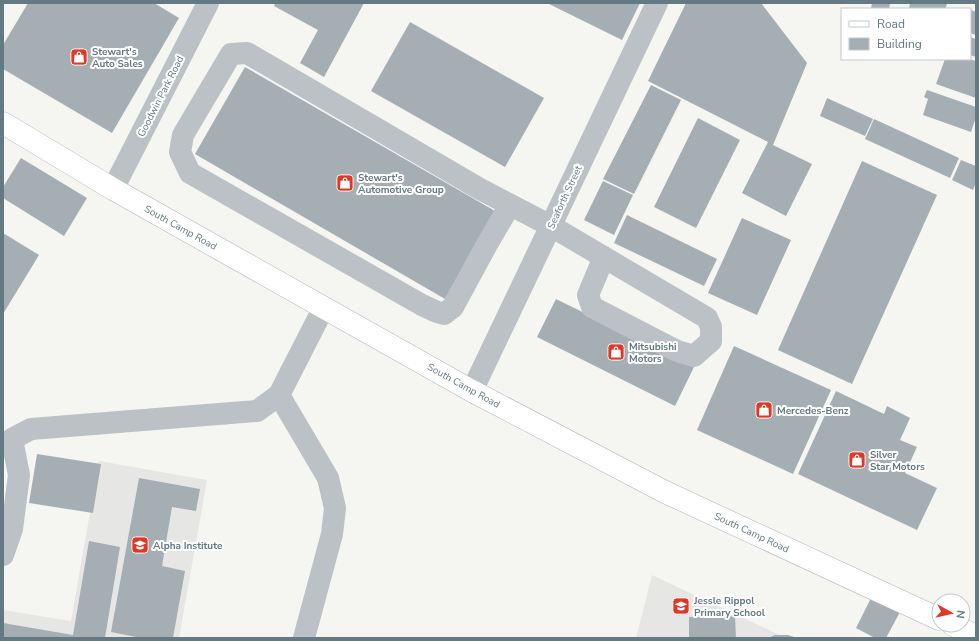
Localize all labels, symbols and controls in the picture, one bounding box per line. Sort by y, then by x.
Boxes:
legend [841,8,971,60]
text: Road [877,16,905,32]
text: Building [877,36,922,52]
place label: Stewart's Auto Sales [92,45,143,71]
shop icon: Stewart's Auto Sales [69,47,89,67]
street label: Goodwin Park Road [134,53,187,139]
street label: Seaforth Street [544,163,586,231]
place label: Stewart's Automotive Group [358,171,444,197]
shop icon: Stewart's Automotive Group [335,173,355,193]
street label: South Camp Road [142,202,220,254]
place label: Mitsubishi Motors [629,340,677,366]
shop icon: Mitsubishi Motors [606,342,626,362]
street label: South Camp Road [425,360,503,412]
shop icon: Mercedes-Benz [754,400,774,420]
place label: Mercedes-Benz [777,404,849,418]
place label: Silver Star Motors [870,448,925,474]
shop icon: Silver Star Motors [847,450,867,470]
street label: South Camp Road [712,509,791,556]
school or university icon: Alpha Institute [130,535,150,555]
place label: Alpha Institute [153,539,223,553]
north arrow [931,593,971,633]
place label: Jessle Rippol Primary School [693,594,766,620]
school or university icon: Jessle Rippol Primary School [671,596,691,616]
text: N [952,609,968,619]

